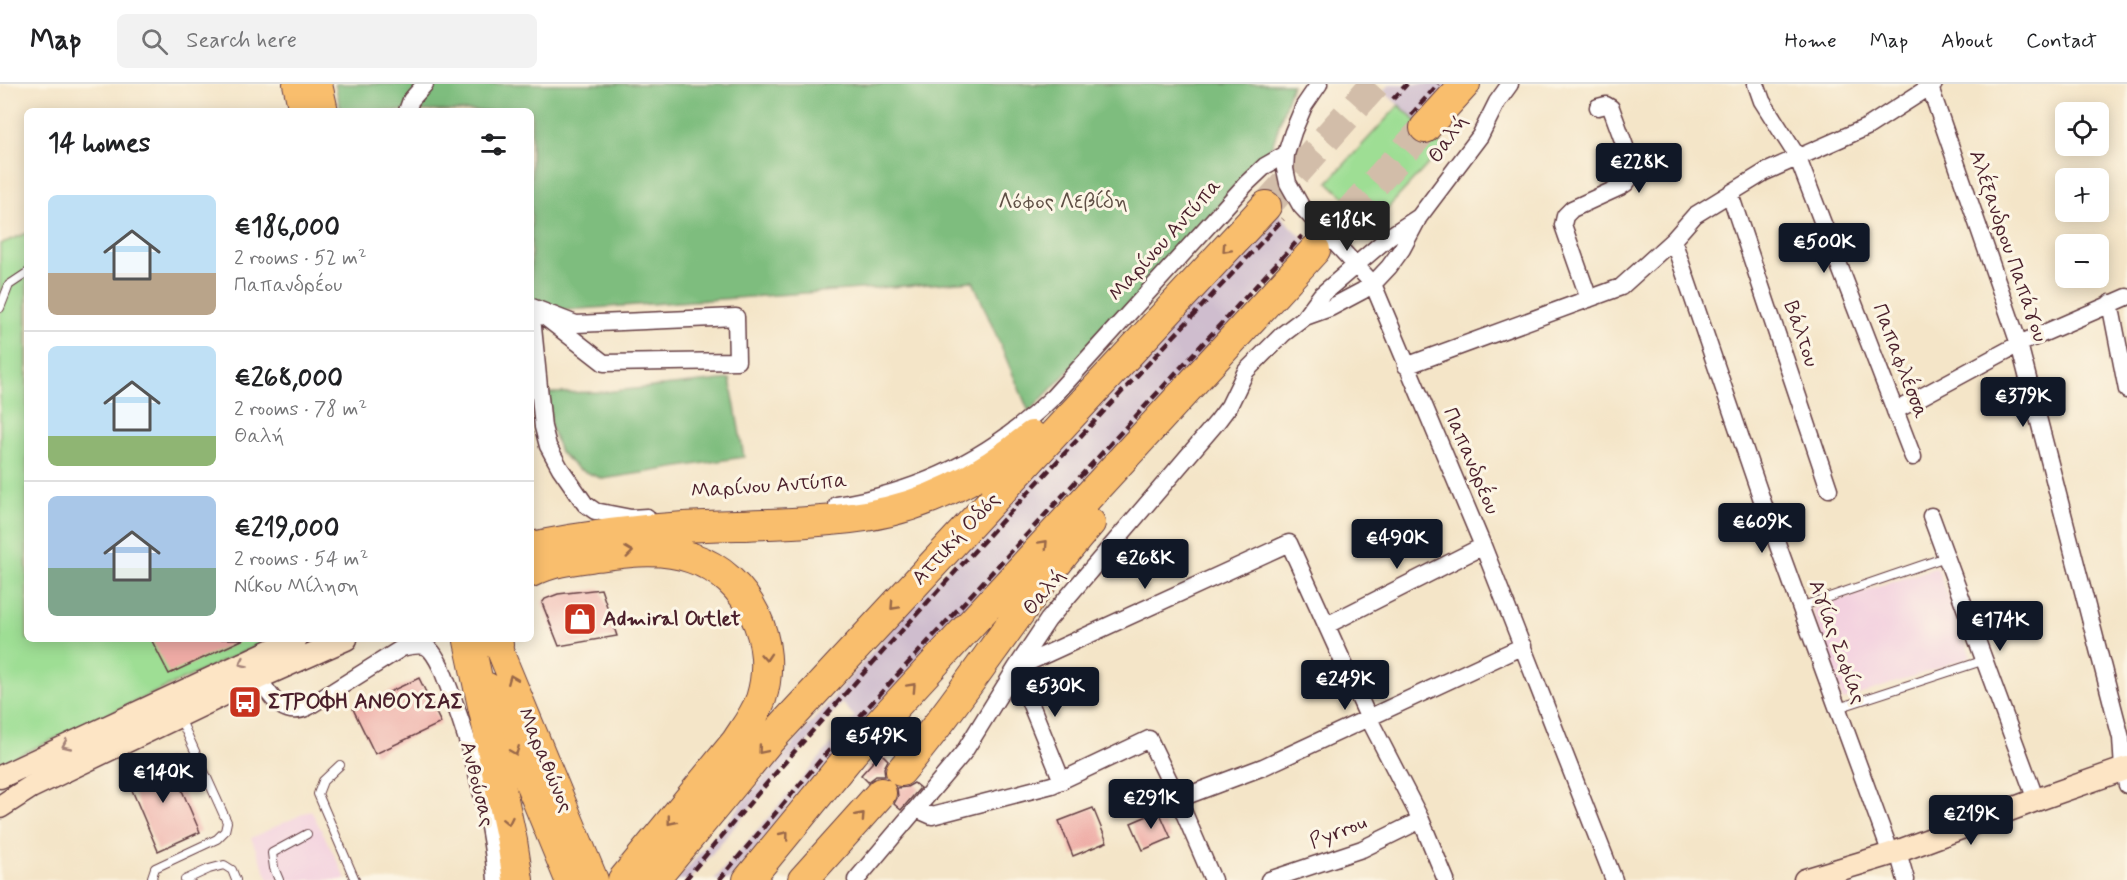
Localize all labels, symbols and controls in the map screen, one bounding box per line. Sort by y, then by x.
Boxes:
search box [117,14,537,68]
text: Map [30,23,81,60]
icon: search [138,25,171,58]
text: Search here [186,27,297,55]
text: Home [1785,27,1837,55]
text: Map [1870,27,1908,55]
text: About [1941,27,1993,55]
text: Contact [2026,27,2097,55]
map controls [2055,102,2109,288]
button: locate [2055,102,2109,156]
street label: Θαλή [1422,109,1474,169]
text: 14 homes [48,127,150,161]
icon: filters [477,128,510,161]
pin: €228K [1597,143,1681,194]
street label: Αλέξανδρου Παπάγου [1962,146,2055,346]
text: €228K [1610,149,1668,176]
button: + [2055,168,2109,222]
street label: Μαρίνου Αντύπα [1102,172,1228,308]
park label: Λόφος Λεβίδη [998,188,1128,216]
pin: €186K [1305,201,1389,252]
text: €186K [1319,207,1375,234]
text: €186,000 [234,211,340,245]
icon: home [96,219,168,291]
pin: €500K [1782,223,1866,274]
text: €500K [1793,229,1855,256]
button: − [2055,234,2109,288]
one-way arrow [1222,242,1233,252]
text: 2 rooms · 52 m² [234,245,367,272]
text: Παπανδρέου [234,272,342,299]
street label: Βάλτου [1777,297,1825,371]
street label: Παπαφλέσσα [1865,299,1936,423]
text: €268,000 [234,362,343,396]
icon: home [96,370,168,442]
pin: €379K [1981,377,2065,428]
text: €379K [1995,383,2051,410]
text: 2 rooms · 78 m² [234,396,367,423]
street label: Παπανδρέου [1436,403,1507,519]
text: Θαλή [234,423,284,450]
street label: Μαρίνου Αντύπα [690,467,848,505]
street label: Αττική Οδός [906,486,1006,592]
pin: €609K [1720,503,1804,554]
text: €609K [1732,509,1792,536]
text: €219,000 [234,512,339,546]
pin: €490K [1355,519,1439,570]
icon: home [96,520,168,592]
text: €490K [1366,525,1428,552]
pin: €268K [1103,539,1187,590]
one-way arrow [1037,540,1048,551]
text: €268K [1116,545,1174,572]
text: 2 rooms · 54 m² [234,546,368,573]
one-way arrow [624,546,633,559]
street label: Θαλή [1016,563,1072,621]
text: Νίκου Μίληση [234,573,359,600]
street label: Αγίας Σοφίας [1802,576,1872,708]
one-way arrow [890,599,901,609]
shop icon: Admiral Outlet [562,601,598,637]
pin: €174K [1958,601,2042,652]
place label: Admiral Outlet [603,605,741,633]
text: €174K [1971,607,2029,634]
one-way arrow [759,652,772,661]
one-way arrow [239,656,250,668]
pin: €249K [1303,660,1387,711]
text: €249K [1315,666,1375,693]
pin: €530K [1013,667,1097,718]
text: €530K [1025,673,1085,700]
one-way arrow [507,674,519,685]
bus stop icon: ΣΤΡΟΦΗ ΑΝΘΟΥΣΑΣ [227,684,263,720]
one-way arrow [905,684,916,694]
place label: ΣΤΡΟΦΗ ΑΝΘΟΥΣΑΣ [268,688,463,716]
street label: Μαραθώνος [510,703,580,817]
pin: €549K [834,717,918,768]
text: €549K [845,723,907,750]
one-way arrow [62,738,73,750]
street label: Ανθούσας [453,738,501,830]
one-way arrow [758,743,769,754]
one-way arrow [508,745,520,756]
pin: €140K [121,753,205,804]
text: €140K [133,759,193,786]
pin: €291K [1109,779,1193,830]
text: €291K [1123,785,1179,812]
pin: €219K [1929,795,2013,846]
text: €219K [1943,801,1999,828]
street label: Pyrrou [1305,808,1371,856]
one-way arrow [854,812,865,823]
one-way arrow [668,814,679,825]
one-way arrow [500,816,513,826]
one-way arrow [777,831,788,842]

